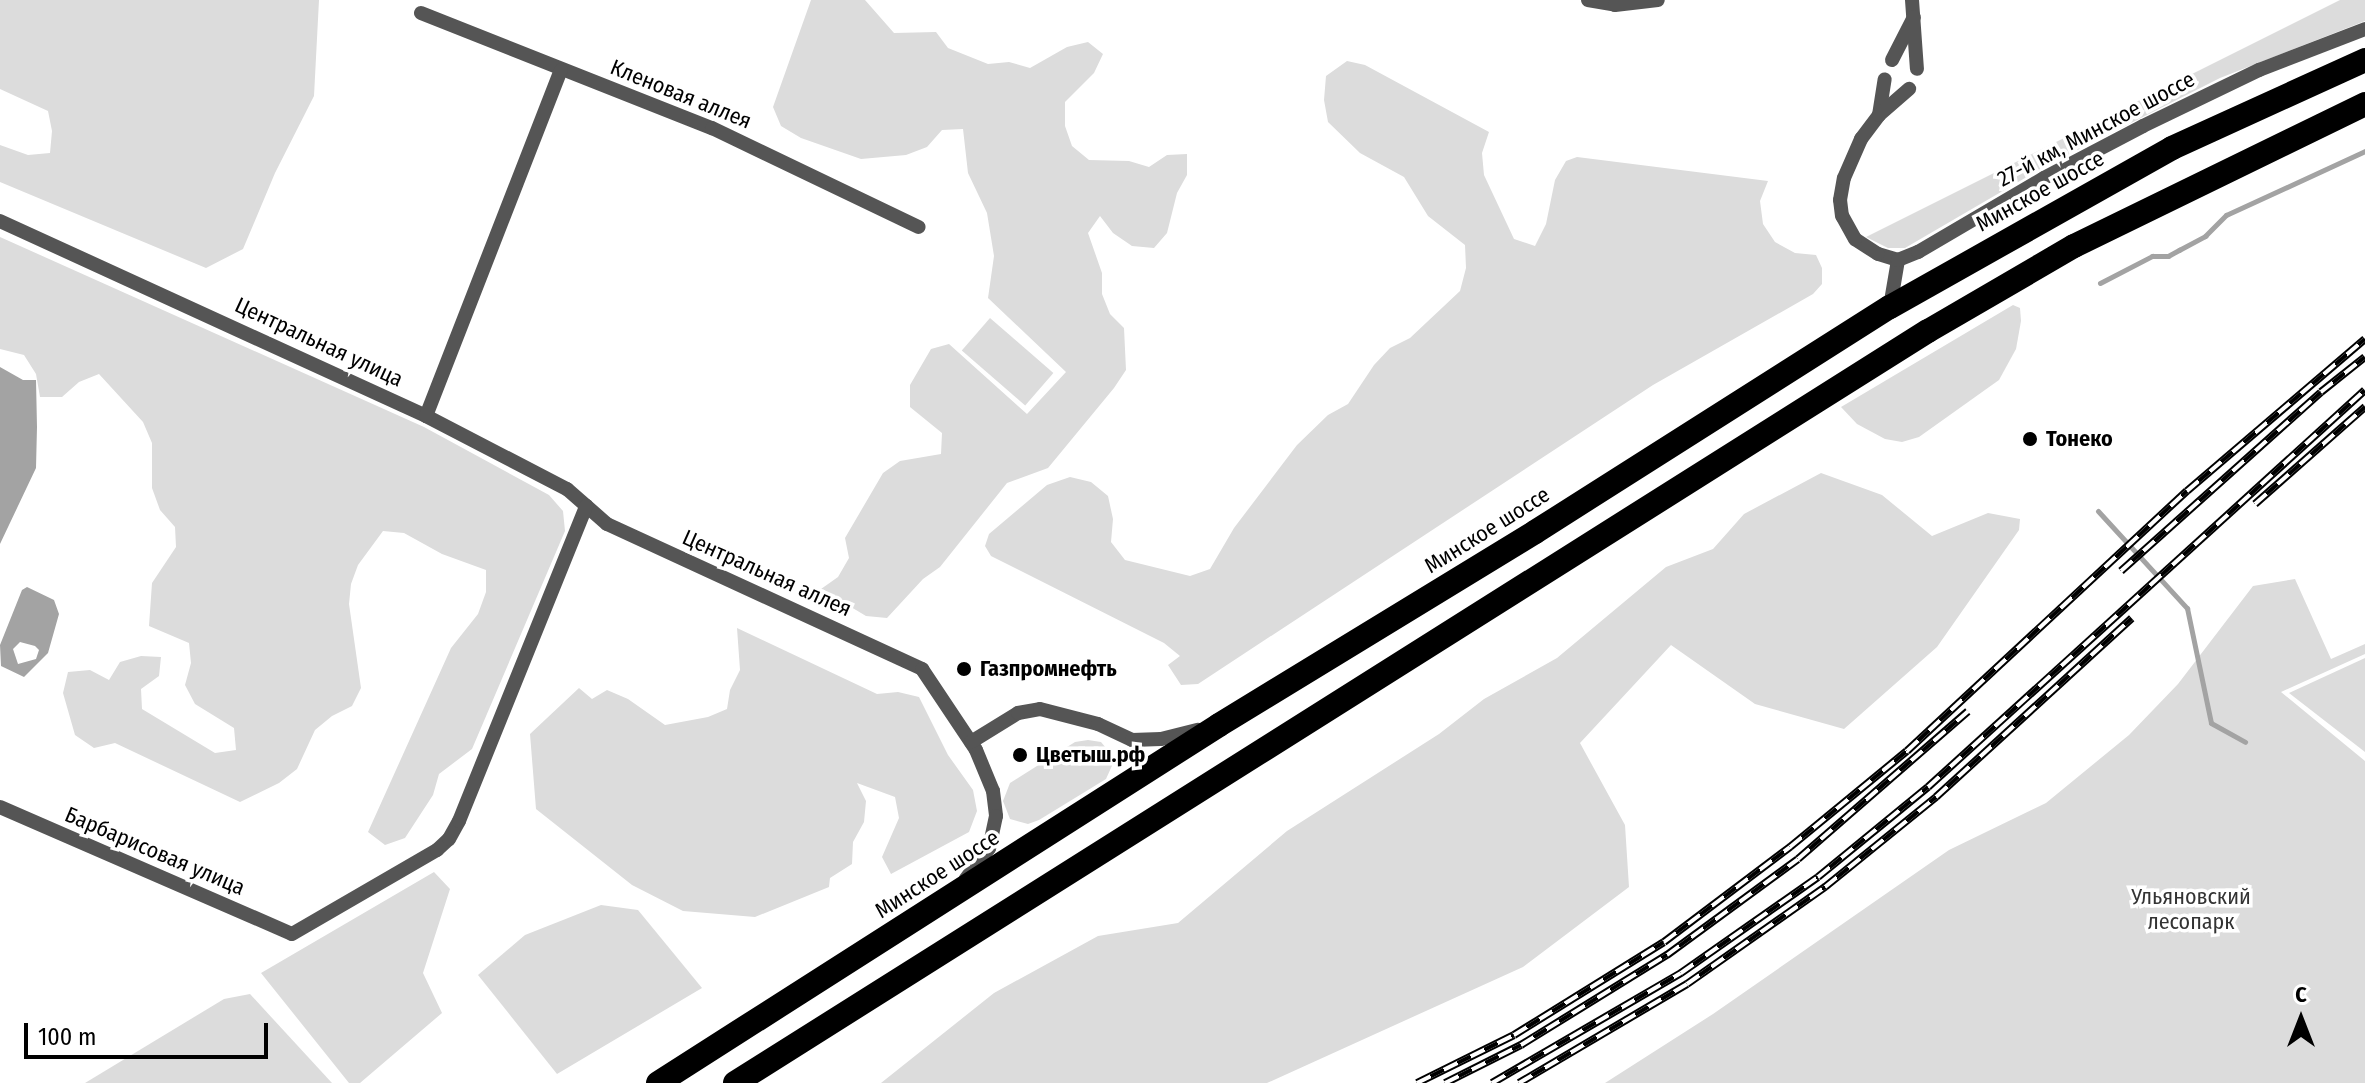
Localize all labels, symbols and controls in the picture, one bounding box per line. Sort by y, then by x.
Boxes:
street label: Кленовая аллея [607,54,755,134]
street label: 27-й км, Минское шоссе [1993,66,2199,192]
street label: Минское шоссе [1971,145,2109,237]
street label: Центральная улица [231,292,407,392]
place label: Тонеко [2046,426,2113,452]
marker: Тонеко [2021,430,2039,448]
street label: Минское шоссе [1420,481,1554,579]
street label: Центральная аллея [678,524,856,622]
place label: Газпромнефть [980,656,1117,682]
marker: Газпромнефть [955,660,973,678]
place label: Цветыш.рф [1036,742,1145,768]
marker: Цветыш.рф [1011,746,1029,764]
street label: Барбарисовая улица [61,801,249,901]
street label: Минское шоссе [870,824,1004,924]
park label: Ульяновский лесопарк [2131,883,2251,934]
north arrow [2261,979,2341,1059]
text: С [2295,981,2307,1008]
scale bar [28,1007,272,1057]
text: 100 m [38,1023,96,1051]

